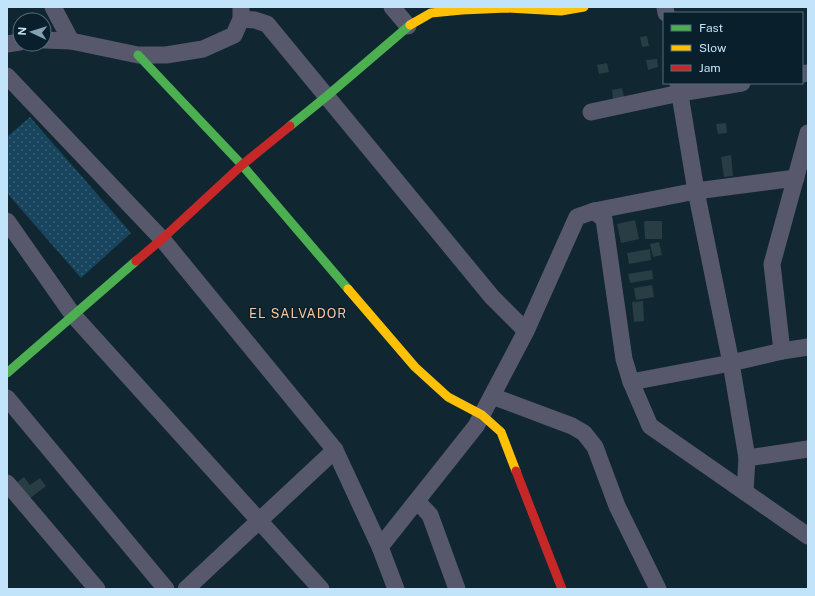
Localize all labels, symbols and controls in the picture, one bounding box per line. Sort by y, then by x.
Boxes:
north arrow [12,12,52,52]
legend [663,12,803,84]
text: Fast [699,21,724,35]
text: N [16,27,28,36]
text: Slow [699,41,727,55]
text: Jam [699,61,721,75]
district label: EL SALVADOR [249,306,347,321]

